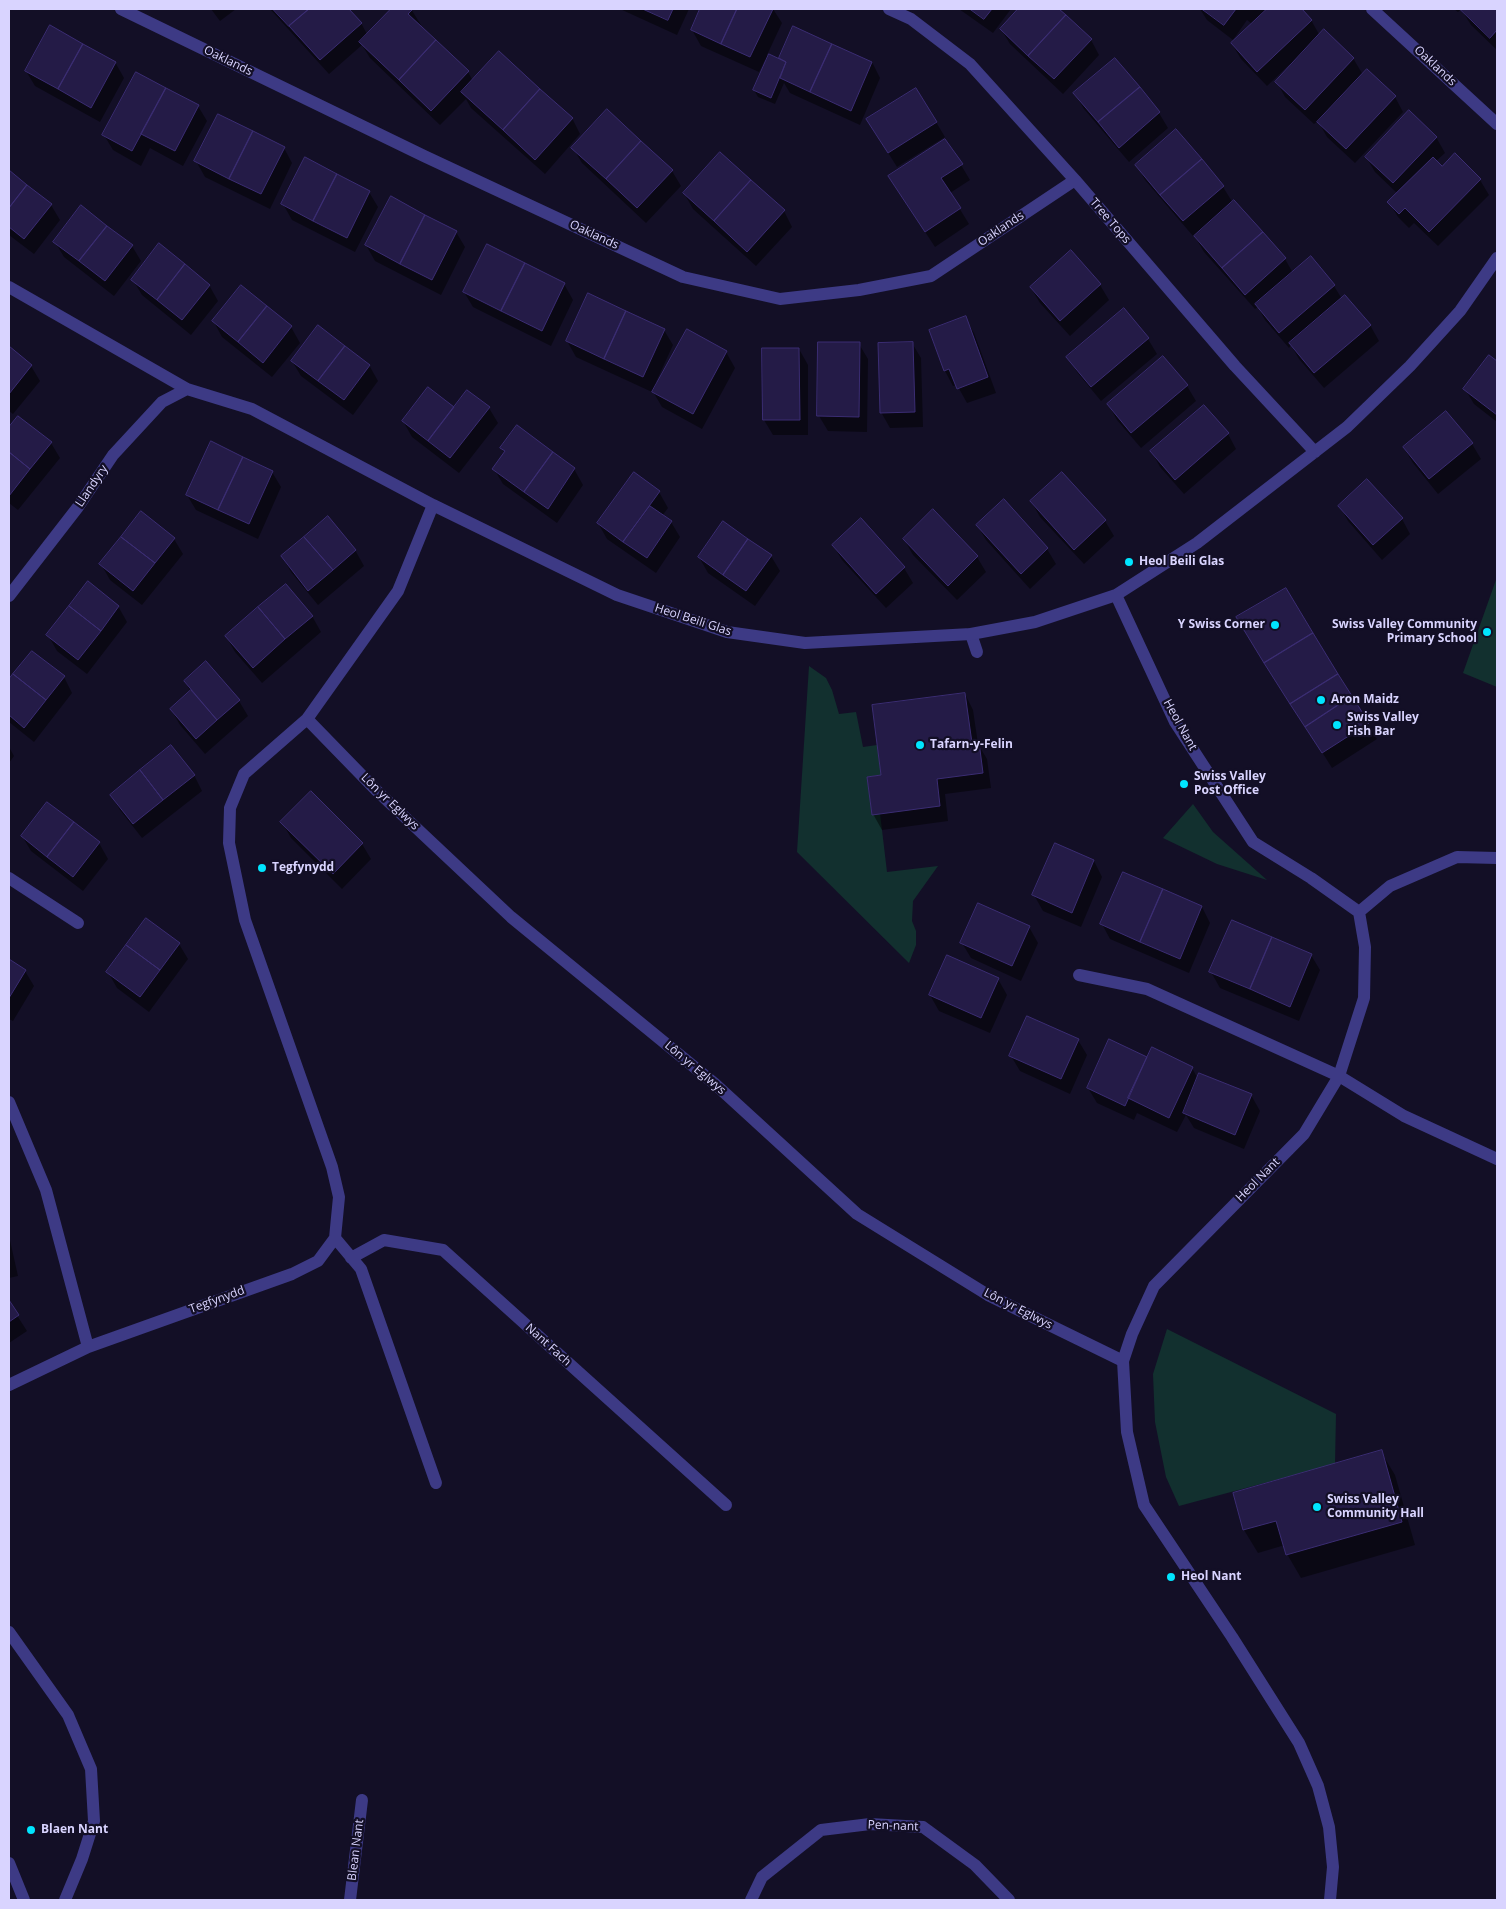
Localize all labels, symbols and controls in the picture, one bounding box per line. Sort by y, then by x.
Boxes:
street label: Oaklands [201,43,255,79]
street label: Oaklands [1411,43,1459,89]
street label: Tree Tops [1087,196,1133,246]
street label: Oaklands [975,208,1027,250]
street label: Oaklands [567,217,621,253]
street label: Llandyry [73,462,111,510]
place label: Heol Beili Glas [1139,555,1224,569]
marker: Heol Beili Glas [1123,556,1135,568]
street label: Heol Beili Glas [653,601,733,639]
place label: Y Swiss Corner [1178,618,1265,632]
place label: Swiss Valley Community Primary School [1332,618,1477,646]
marker: Y Swiss Corner [1269,619,1281,631]
marker: Swiss Valley Community Primary School [1481,626,1493,638]
place label: Aron Maidz [1331,693,1399,707]
marker: Aron Maidz [1315,694,1327,706]
street label: Heol Nant [1160,697,1200,753]
place label: Swiss Valley Fish Bar [1347,711,1419,739]
marker: Swiss Valley Fish Bar [1331,719,1343,731]
place label: Tafarn-y-Felin [930,738,1013,752]
marker: Tafarn-y-Felin [914,739,926,751]
place label: Swiss Valley Post Office [1194,770,1266,798]
street label: Lôn yr Eglwys [358,771,422,833]
marker: Swiss Valley Post Office [1178,778,1190,790]
place label: Tegfynydd [272,861,334,875]
marker: Tegfynydd [256,862,268,874]
street label: Lôn yr Eglwys [662,1038,728,1098]
street label: Heol Nant [1233,1155,1283,1205]
street label: Tegfynydd [187,1283,247,1317]
street label: Lôn yr Eglwys [981,1286,1055,1332]
street label: Nant Fach [522,1321,574,1369]
place label: Swiss Valley Community Hall [1327,1493,1424,1521]
marker: Swiss Valley Community Hall [1311,1501,1323,1513]
place label: Heol Nant [1181,1570,1242,1584]
marker: Heol Nant [1165,1571,1177,1583]
street label: Blean Nant [345,1818,367,1882]
street label: Pen-nant [867,1818,919,1834]
place label: Blaen Nant [41,1823,108,1837]
marker: Blaen Nant [25,1824,37,1836]

